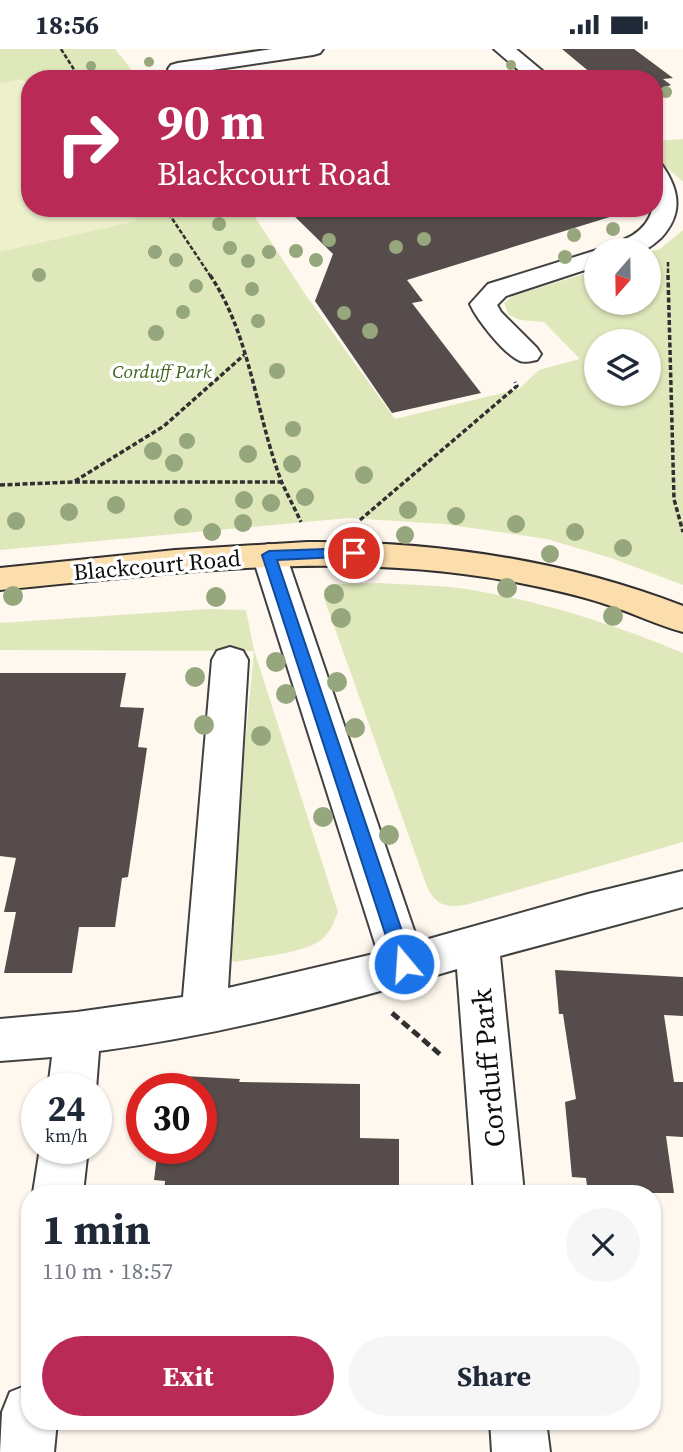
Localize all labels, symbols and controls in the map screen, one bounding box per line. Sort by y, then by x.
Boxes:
text: 18:56 [35,7,99,43]
text: 90 m [157,88,265,155]
icon: right [42,98,133,189]
text: Blackcourt Road [157,152,390,196]
north arrow [584,238,662,315]
map controls [584,238,661,406]
button: layers [584,329,661,406]
park label: Corduff Park [112,358,212,384]
pin [324,523,384,583]
icon: arrive [335,534,373,572]
street label: Blackcourt Road [72,542,242,588]
position arrow [367,927,441,1001]
street label: Corduff Park [462,987,514,1149]
speed limit sign: 30 [126,1073,217,1164]
text: 24 [48,1085,85,1133]
text: km/h [45,1123,88,1148]
text: 1 min [42,1200,151,1258]
button: close [566,1208,640,1282]
text: 110 m · 18:57 [42,1255,173,1287]
button: Exit [42,1336,334,1416]
button: Share [348,1336,640,1416]

